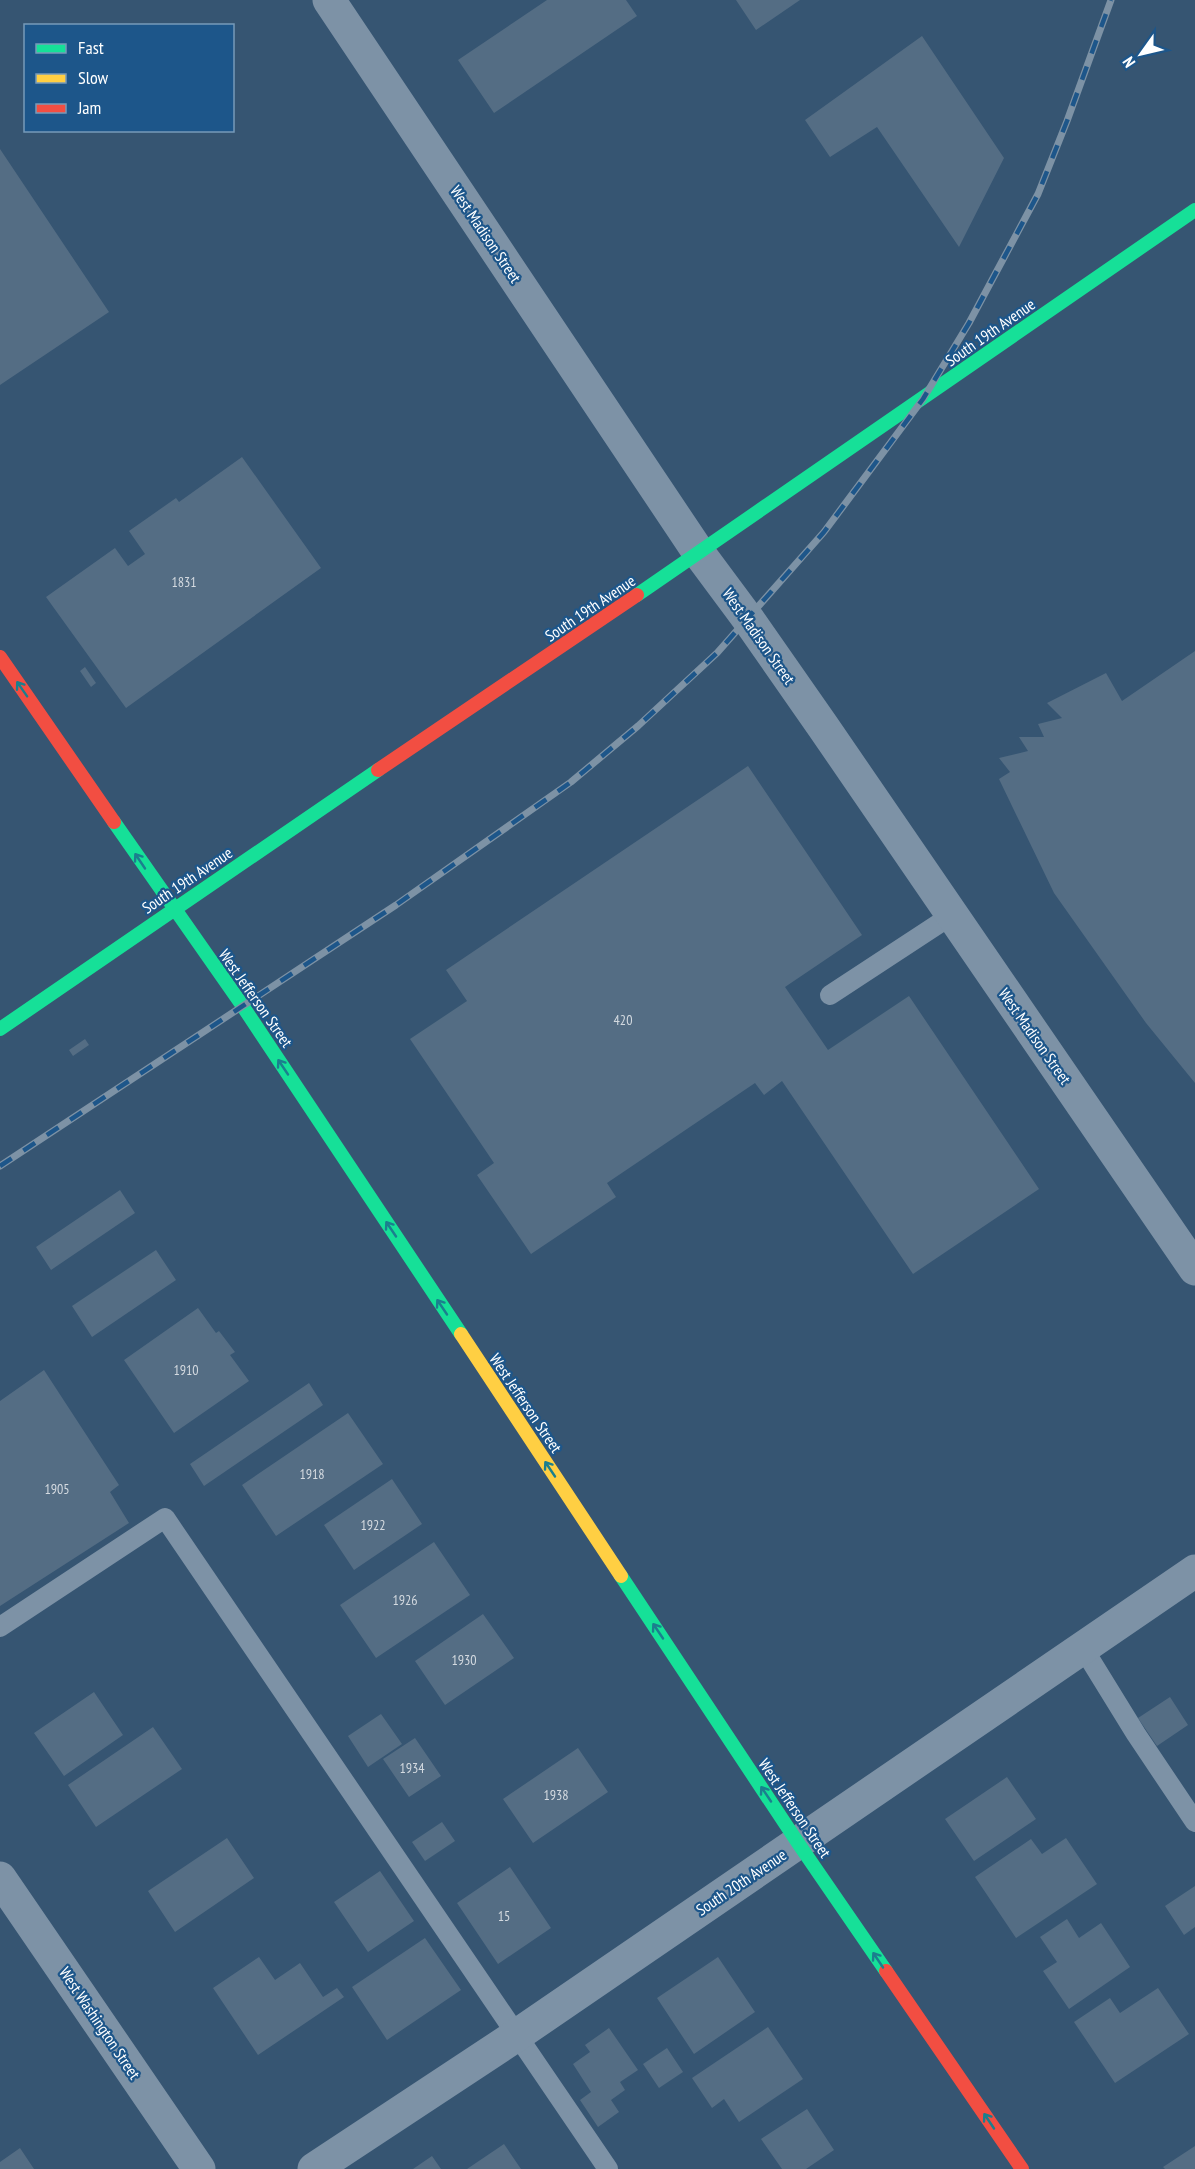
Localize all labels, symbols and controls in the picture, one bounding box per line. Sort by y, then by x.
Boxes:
legend [24,24,234,132]
north arrow [1111,24,1171,84]
text: Fast [78,36,104,59]
text: N [1118,53,1139,72]
text: Slow [78,66,109,89]
text: Jam [77,96,101,119]
street label: West Madison Street [446,182,526,287]
street label: South 19th Avenue [941,294,1039,370]
street label: South 19th Avenue [541,570,639,646]
house number: 1831 [171,573,197,591]
street label: West Madison Street [718,584,800,688]
one-way arrow [16,682,28,698]
street label: South 19th Avenue [138,842,236,918]
one-way arrow [134,853,146,869]
street label: West Jefferson Street [215,945,298,1051]
street label: West Madison Street [994,984,1076,1088]
house number: 420 [614,1011,632,1029]
one-way arrow [277,1059,289,1075]
one-way arrow [384,1221,396,1238]
one-way arrow [436,1299,448,1315]
street label: West Jefferson Street [485,1350,567,1457]
house number: 1910 [173,1361,199,1379]
one-way arrow [544,1461,556,1478]
house number: 1918 [299,1465,325,1483]
house number: 1905 [44,1480,70,1498]
house number: 1922 [360,1516,386,1534]
house number: 1926 [392,1591,418,1609]
one-way arrow [651,1623,664,1640]
house number: 1930 [451,1651,477,1669]
street label: West Jefferson Street [754,1755,836,1862]
house number: 1934 [399,1759,425,1777]
house number: 1938 [543,1786,569,1804]
one-way arrow [759,1786,771,1803]
street label: South 20th Avenue [692,1844,790,1920]
house number: 15 [498,1907,510,1925]
one-way arrow [872,1952,884,1969]
street label: West Washington Street [55,1963,145,2083]
one-way arrow [982,2112,995,2129]

